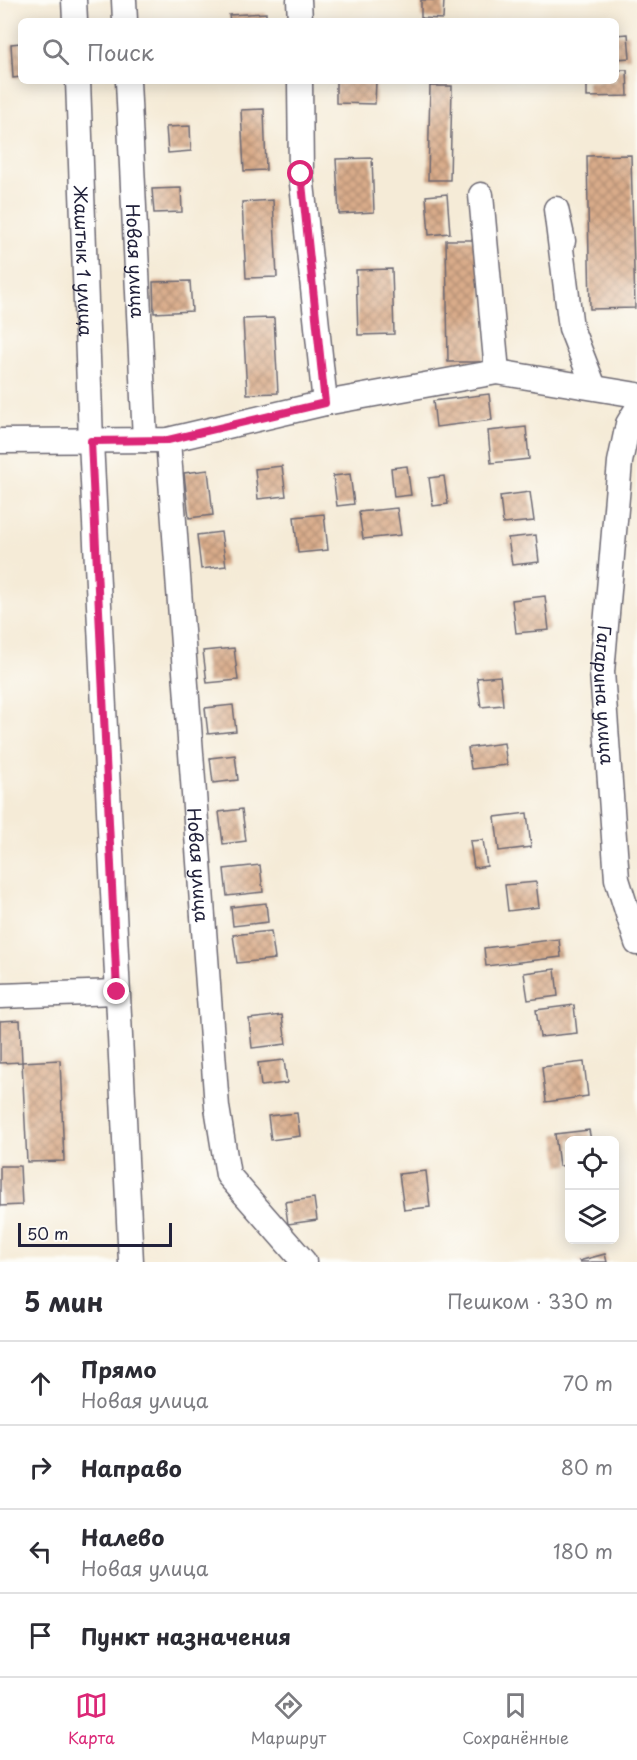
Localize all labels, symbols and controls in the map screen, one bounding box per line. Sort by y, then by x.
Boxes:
search box [18,18,619,84]
icon: search [39,35,72,68]
text: Поиск [87,35,154,68]
route start [287,160,313,186]
street label: Жаштык 1 улица [68,185,101,338]
street label: Новая улица [120,203,153,319]
street label: Гагарина улица [588,624,622,766]
street label: Новая улица [182,807,217,924]
route end [103,978,129,1004]
map controls [565,1136,619,1244]
button: locate [565,1136,619,1190]
button: layers [565,1190,619,1244]
scale bar [18,1220,172,1248]
text: 50 m [27,1221,68,1245]
text: 5 мин [24,1282,103,1321]
text: Пешком · 330 m [447,1286,613,1316]
text: Прямо [81,1352,156,1385]
icon: ahead [24,1367,57,1400]
text: 70 m [563,1368,613,1398]
text: Новая улица [81,1385,208,1415]
icon: right [24,1451,57,1484]
text: Направо [81,1451,182,1484]
text: 80 m [561,1452,613,1482]
text: Налево [81,1520,164,1553]
icon: left [24,1535,57,1568]
text: 180 m [553,1536,613,1566]
text: Новая улица [81,1553,208,1583]
icon: arrive [24,1619,57,1652]
text: Пункт назначения [81,1619,291,1652]
tab: Карта [68,1689,115,1749]
tab: Маршрут [251,1689,326,1749]
tab: Сохранённые [462,1689,569,1749]

